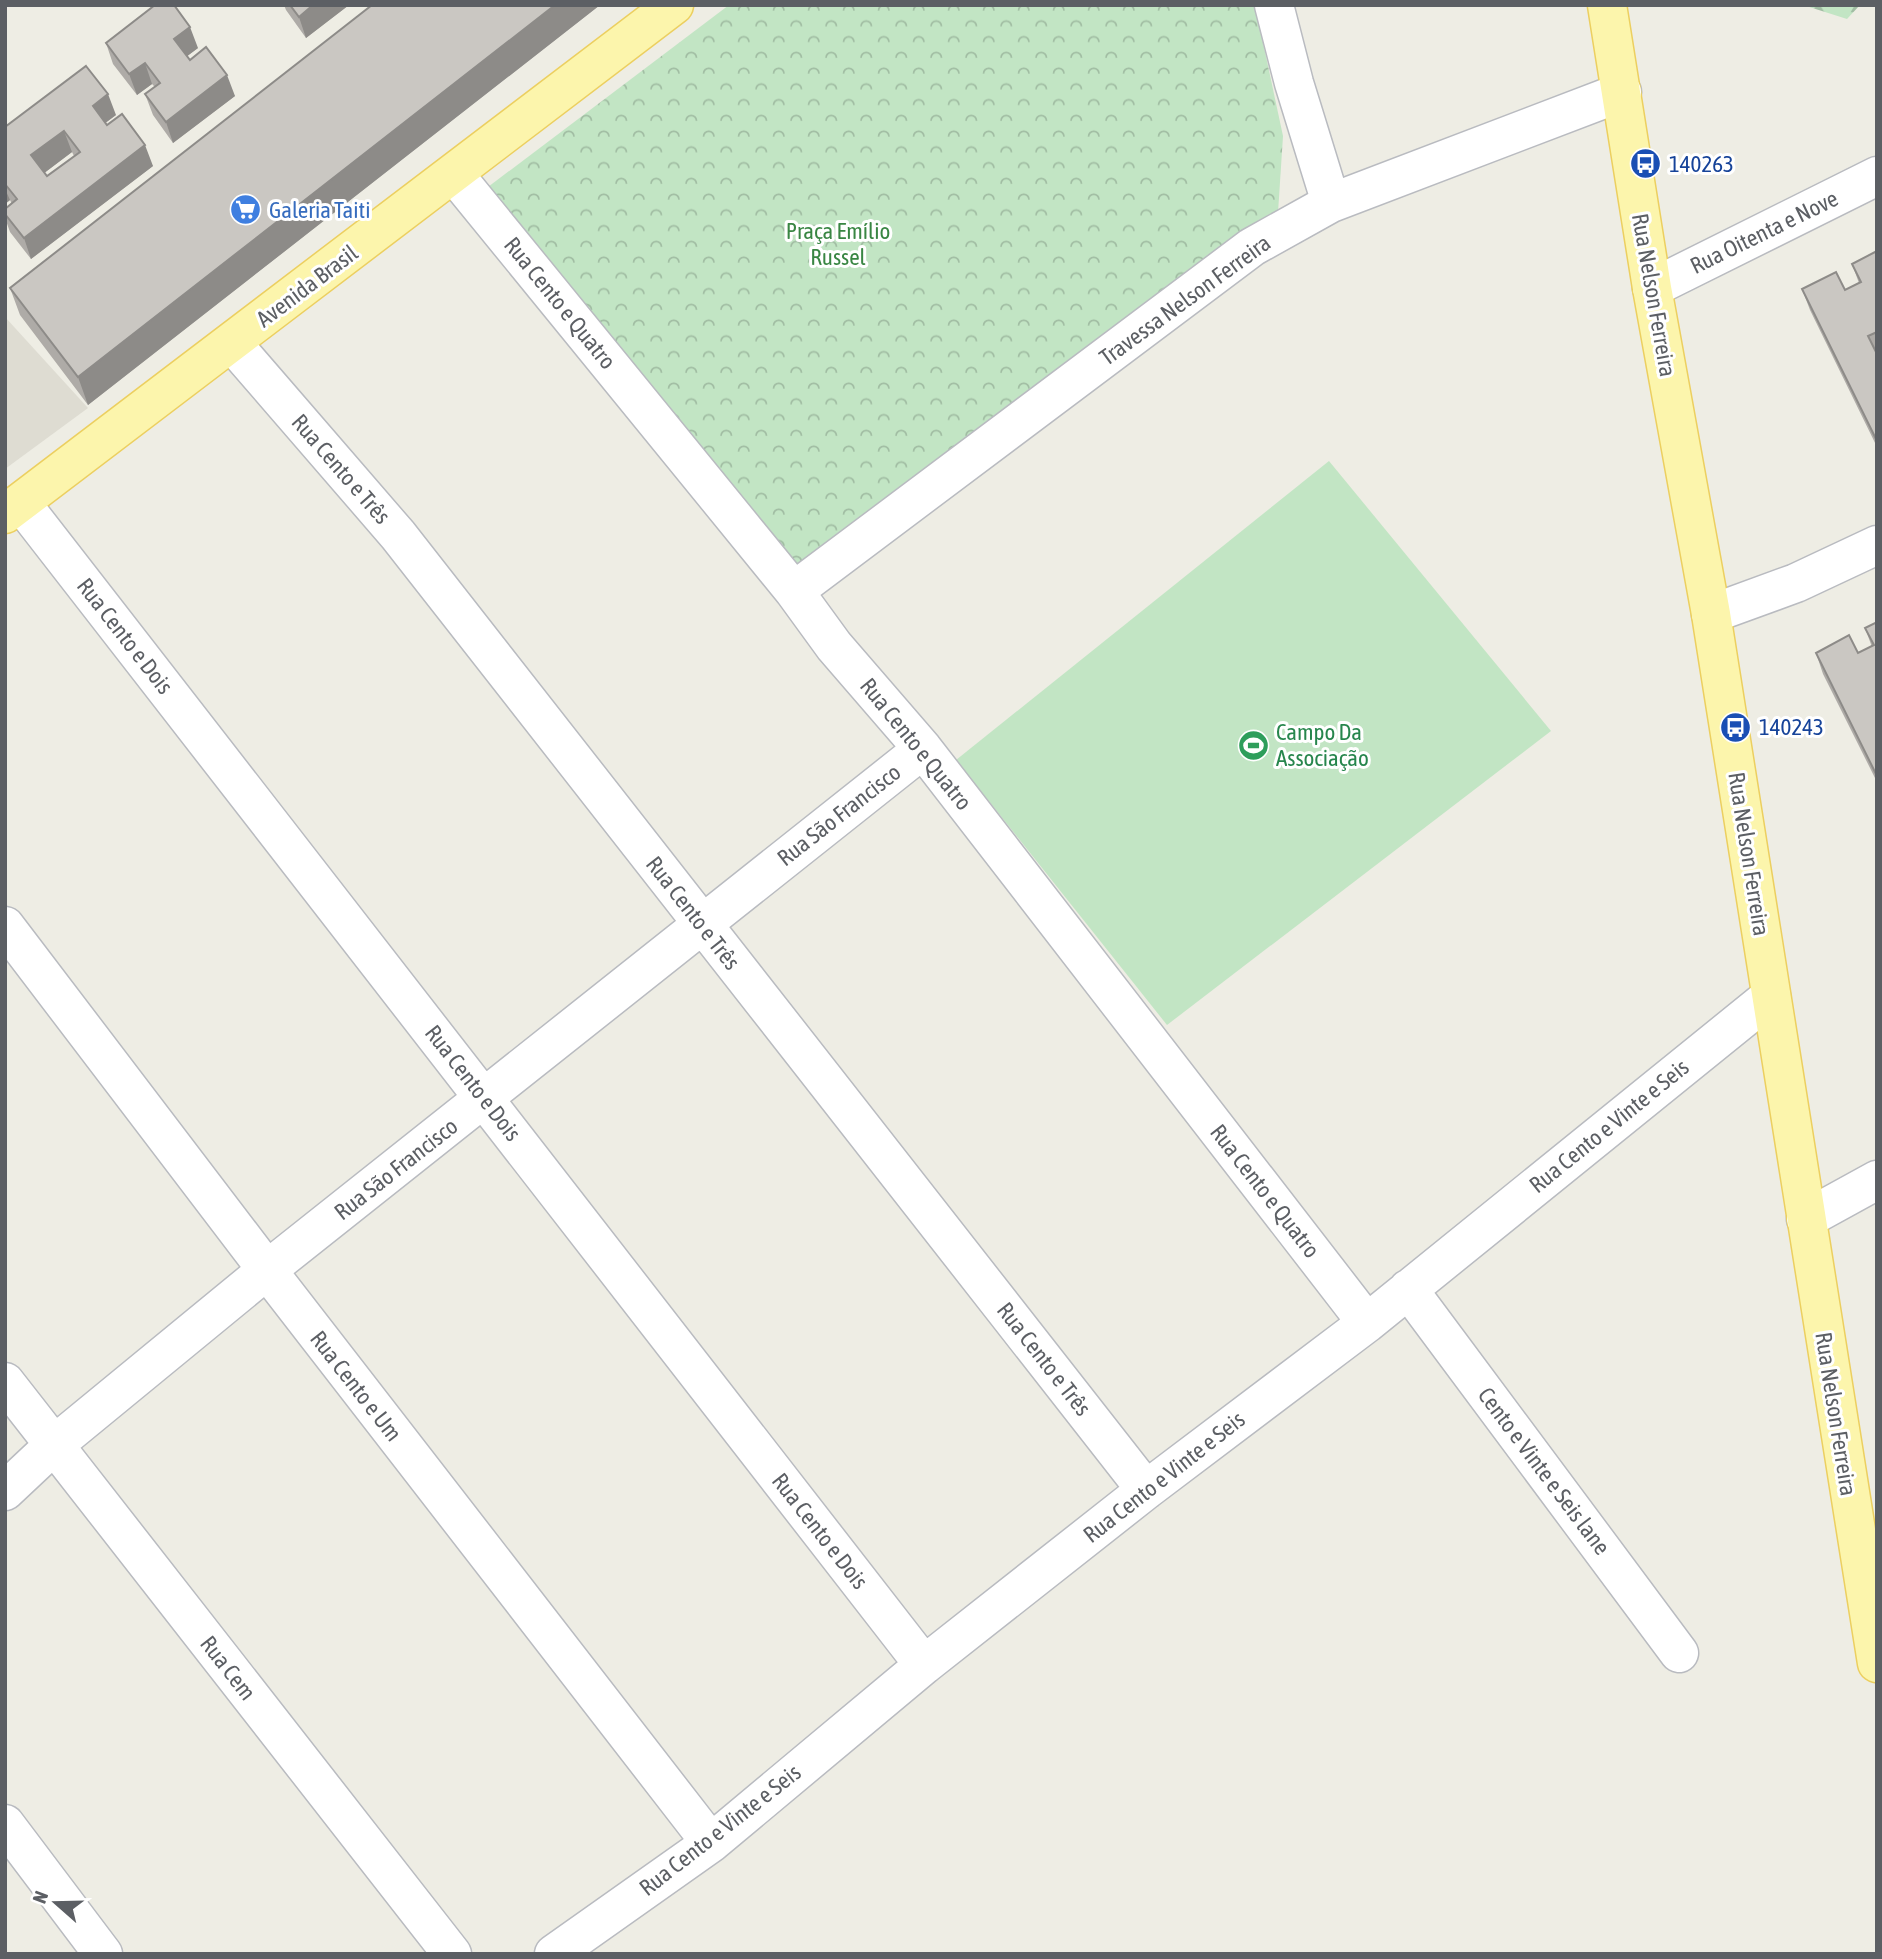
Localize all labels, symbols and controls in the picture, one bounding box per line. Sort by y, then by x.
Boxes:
bus stop icon: 140263 [1629,147,1663,181]
place label: 140263 [1669,151,1734,177]
street label: Rua Oitenta e Nove [1686,185,1842,279]
supermarket icon: Galeria Taiti [229,193,263,227]
place label: Galeria Taiti [269,197,371,223]
street label: Rua Nelson Ferreira [1627,211,1681,379]
park label: Praça Emílio Russel [786,218,890,270]
street label: Travessa Nelson Ferreira [1095,229,1275,371]
street label: Rua Cento e Quatro [499,232,621,374]
street label: Avenida Brasil [251,240,363,332]
street label: Rua Cento e Três [286,409,396,529]
street label: Rua Cento e Dois [72,573,178,699]
street label: Rua Cento e Quatro [855,673,977,815]
bus stop icon: 140243 [1719,710,1753,744]
place label: 140243 [1759,714,1824,740]
place label: Campo Da Associação [1276,719,1369,771]
sports icon: Campo Da Associação [1236,728,1270,762]
street label: Rua São Francisco [772,759,906,871]
street label: Rua Nelson Ferreira [1723,770,1775,938]
street label: Rua Cento e Três [641,851,745,975]
street label: Rua Cento e Dois [420,1020,526,1146]
street label: Rua Cento e Vinte e Seis [1524,1054,1694,1198]
street label: Rua São Francisco [329,1113,463,1225]
street label: Rua Cento e Quatro [1205,1119,1325,1263]
street label: Rua Cento e Três [992,1297,1096,1421]
street label: Rua Cento e Um [305,1326,407,1446]
street label: Rua Nelson Ferreira [1810,1330,1862,1498]
street label: Cento e Vinte e Seis lane [1473,1382,1615,1560]
street label: Rua Cento e Vinte e Seis [1078,1406,1250,1548]
street label: Rua Cento e Dois [767,1468,873,1594]
street label: Rua Cem [195,1631,261,1705]
street label: Rua Cento e Vinte e Seis [634,1759,806,1901]
north arrow [21,1868,91,1938]
text: N [28,1888,52,1906]

